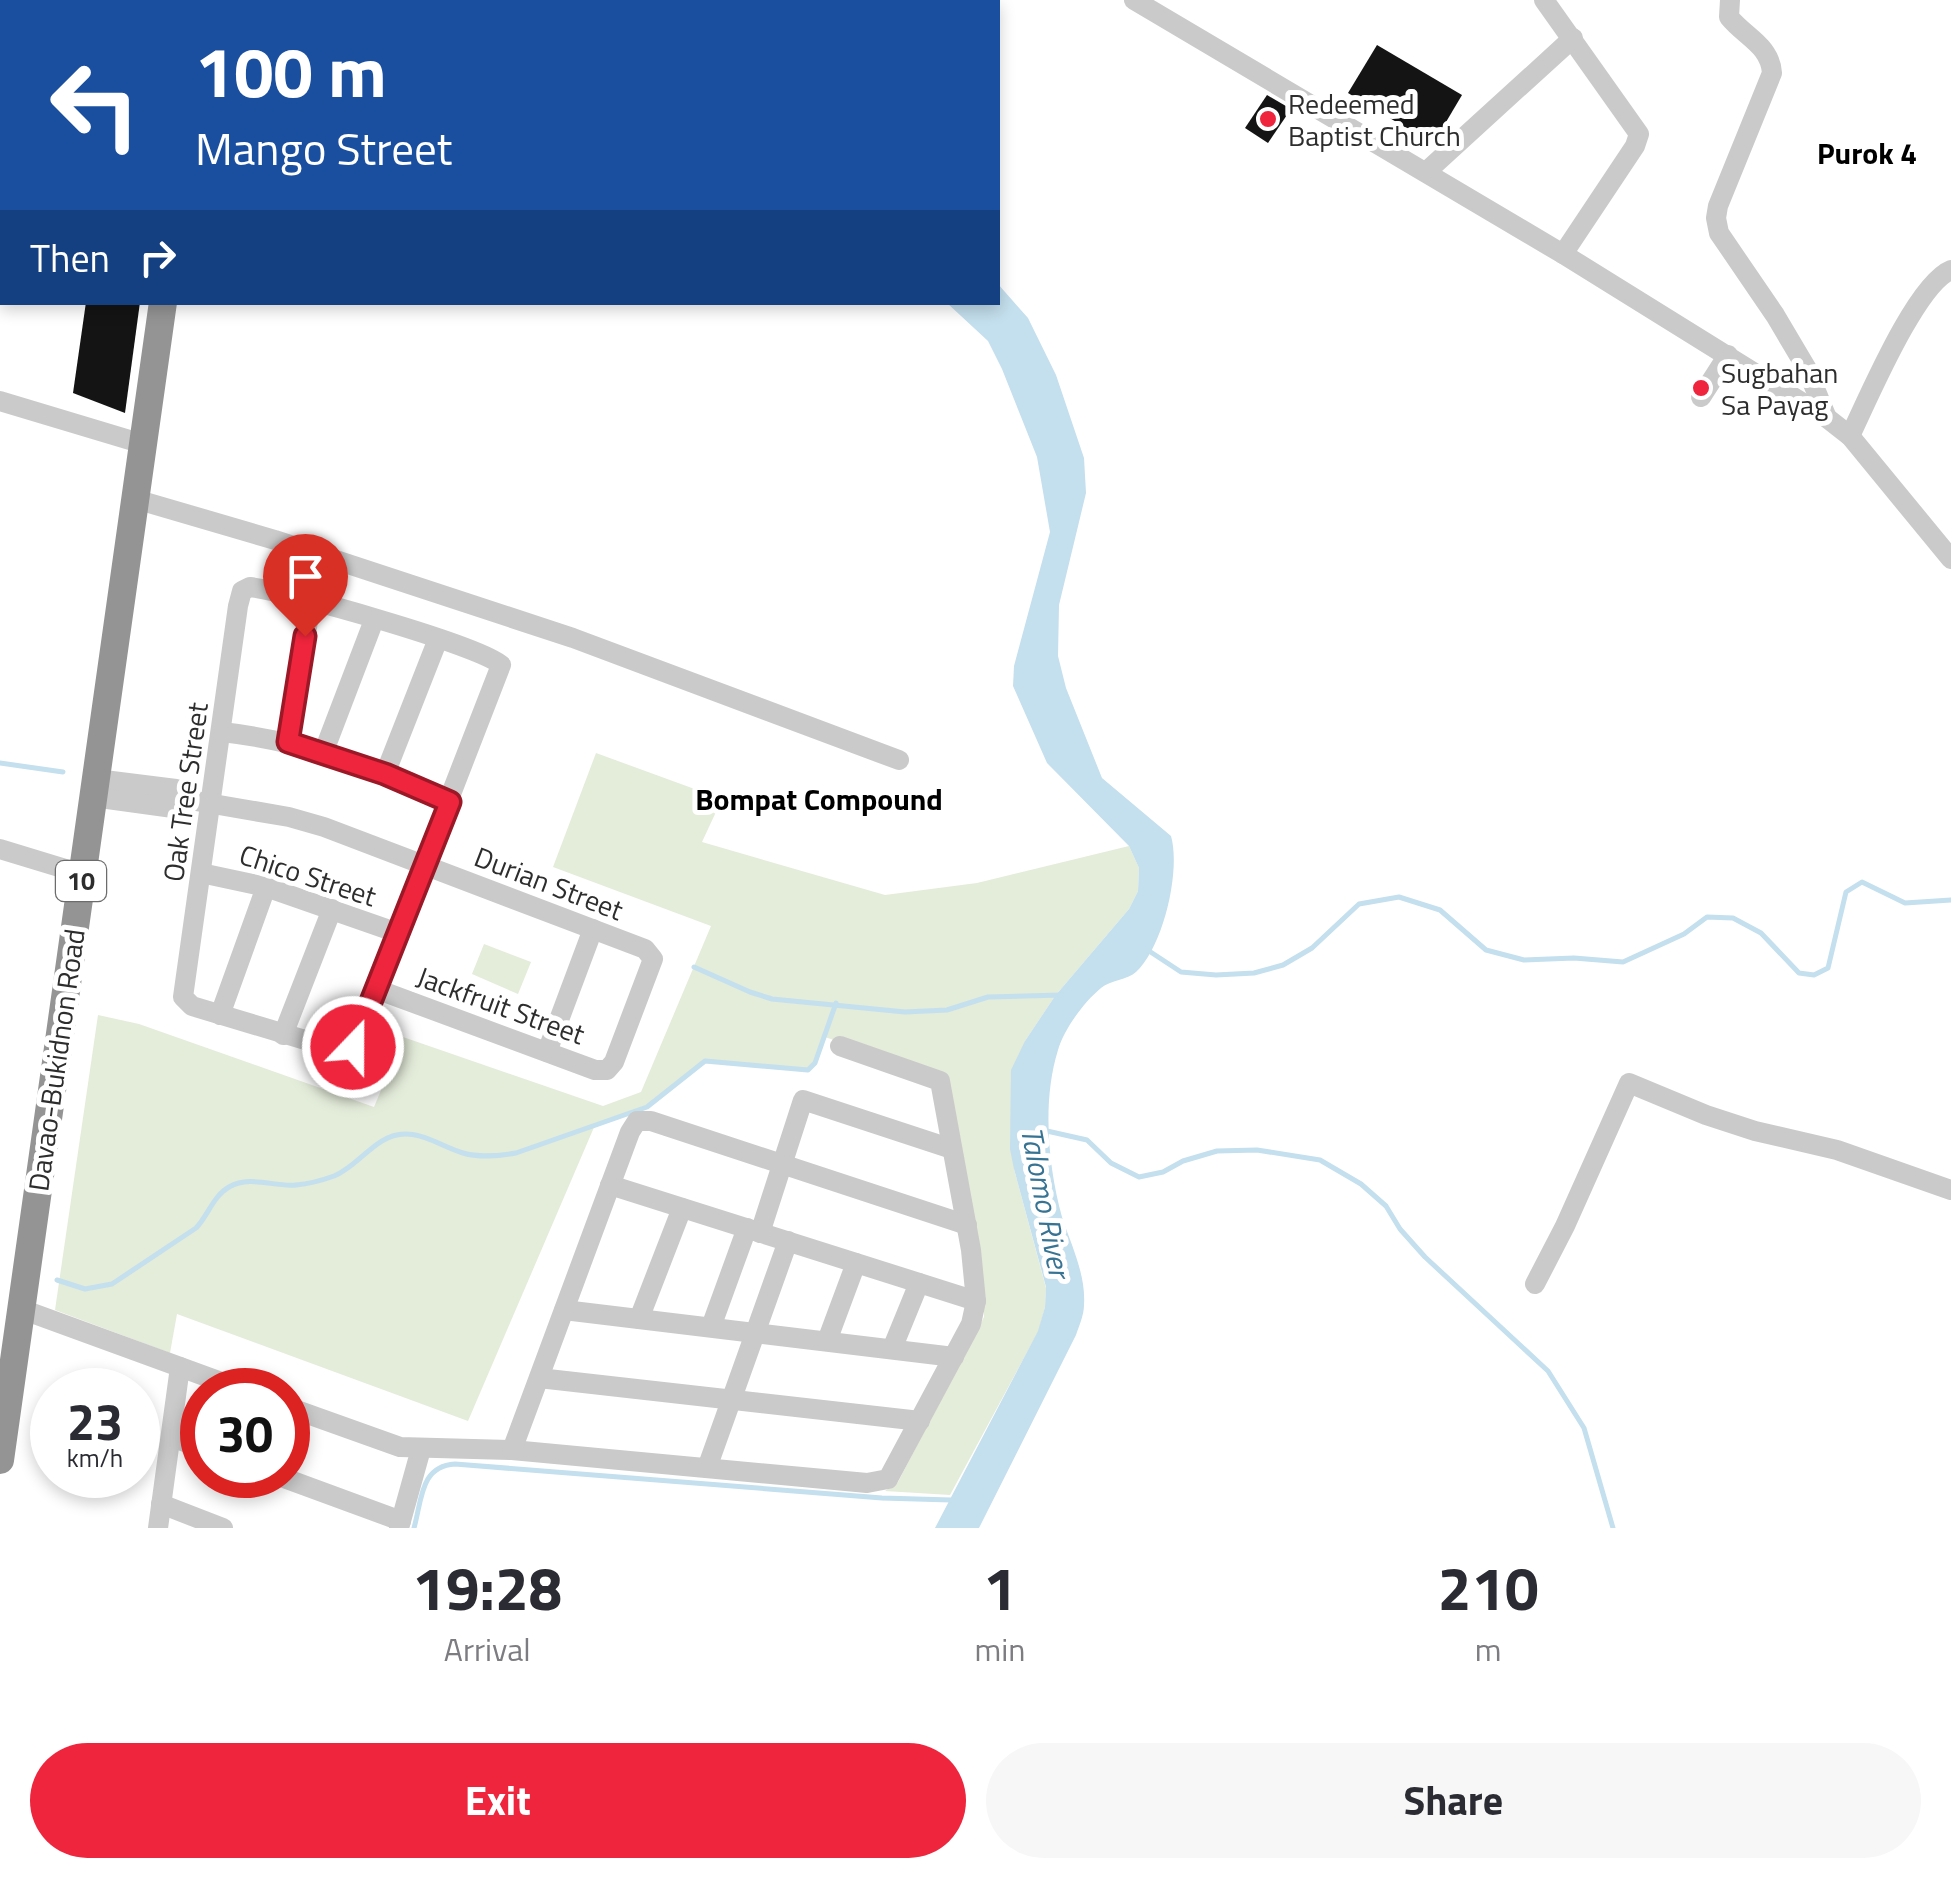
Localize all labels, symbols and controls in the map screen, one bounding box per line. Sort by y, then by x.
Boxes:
text: 100 m [195,18,387,124]
icon: left [30,40,160,170]
place label: Redeemed Baptist Church [1288,82,1461,157]
marker: Redeemed Baptist Church [1257,108,1279,130]
text: Mango Street [195,114,452,182]
district label: Purok 4 [1817,130,1917,176]
text: Then [30,229,110,287]
icon: right [130,230,185,285]
place label: Sugbahan Sa Payag [1721,351,1838,426]
marker: Sugbahan Sa Payag [1690,377,1712,399]
pin [263,534,348,637]
icon: arrive [278,549,333,604]
street label: Oak Tree Street [151,700,219,884]
district label: Bompat Compound [695,776,943,822]
street label: Chico Street [234,833,382,917]
street label: Durian Street [468,835,630,931]
road number: 10 [56,861,106,901]
street label: Davao-Bukidnon Road [16,926,96,1194]
street label: Jackfruit Street [411,955,591,1055]
position arrow [301,995,405,1099]
water label: Talomo River [1009,1123,1084,1285]
speed limit sign: 30 [180,1368,310,1498]
text: 23 [67,1383,123,1459]
text: km/h [67,1439,123,1477]
text: 19:28 [412,1542,562,1633]
text: 1 [983,1542,1017,1633]
text: 210 [1438,1542,1539,1633]
text: Arrival [444,1625,531,1673]
text: min [974,1625,1025,1673]
text: m [1475,1625,1502,1673]
button: Exit [30,1743,966,1858]
button: Share [986,1743,1921,1858]

